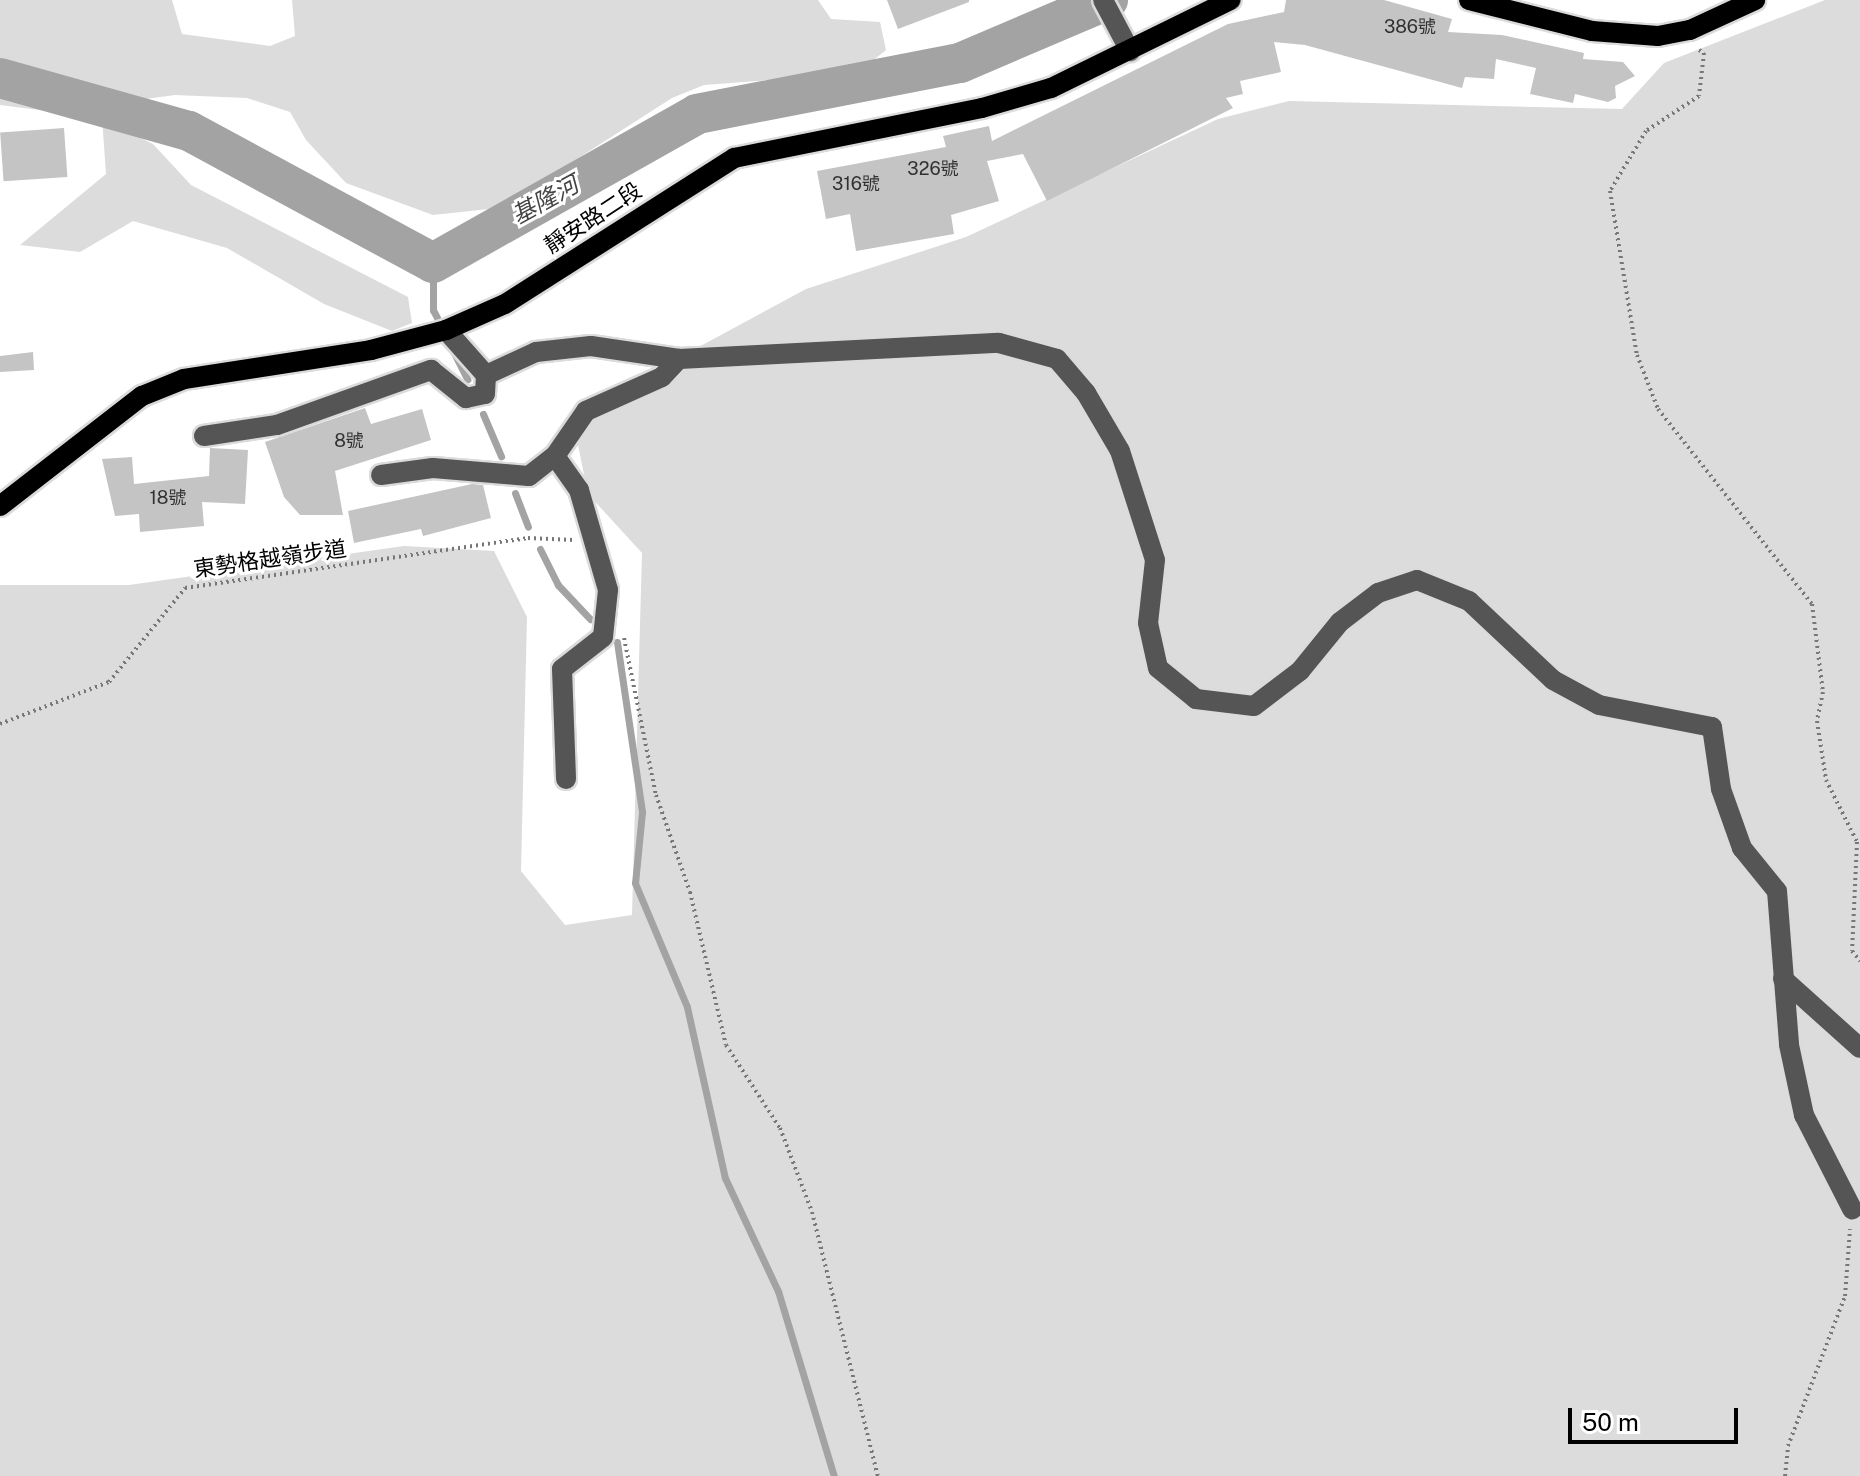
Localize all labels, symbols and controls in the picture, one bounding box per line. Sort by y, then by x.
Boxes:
house number: 386號 [1384,16,1436,38]
house number: 326號 [907,158,959,180]
water label: 基隆河 [507,170,583,230]
house number: 316號 [832,173,880,195]
street label: 靜安路二段 [540,177,646,259]
house number: 8號 [334,430,364,452]
house number: 18號 [150,487,186,509]
street label: 東勢格越嶺步道 [192,535,348,583]
scale bar [1572,1392,1742,1442]
text: 50 m [1582,1408,1639,1436]

